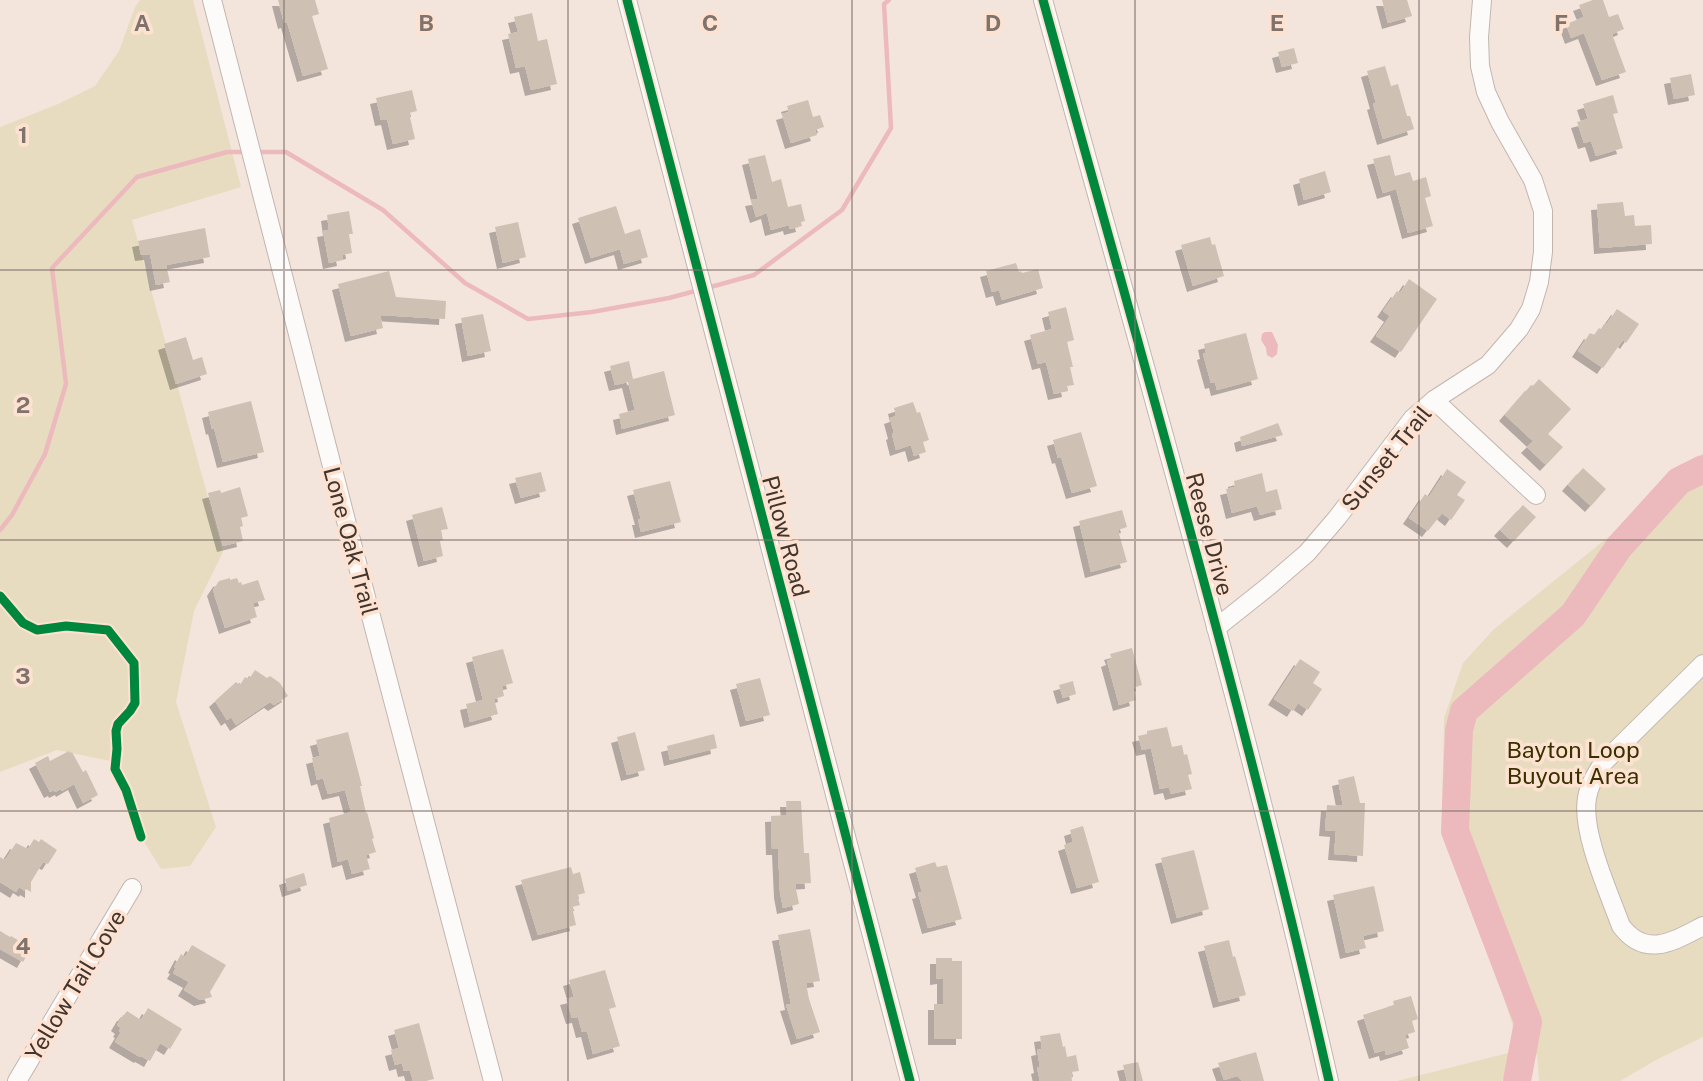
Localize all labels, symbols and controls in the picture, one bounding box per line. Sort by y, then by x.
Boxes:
text: A [134,9,151,36]
text: B [418,9,434,36]
text: C [702,9,718,36]
text: D [985,9,1001,36]
text: E [1270,9,1284,36]
text: F [1554,9,1568,36]
text: 1 [18,121,28,148]
text: 2 [16,391,30,418]
street label: Sunset Trail [1335,400,1437,516]
street label: Lone Oak Trail [318,464,384,618]
street label: Reese Drive [1181,470,1239,598]
street label: Pillow Road [757,472,815,600]
text: 3 [15,662,31,689]
park label: Bayton Loop Buyout Area [1506,736,1640,789]
street label: Yellow Tail Cove [19,905,131,1065]
text: 4 [15,932,31,959]

